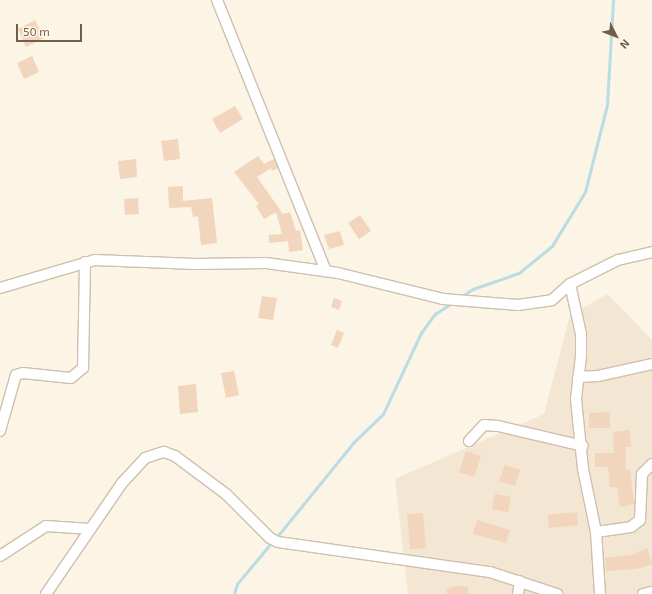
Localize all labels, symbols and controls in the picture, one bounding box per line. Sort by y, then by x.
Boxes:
scale bar [18,16,84,42]
north arrow [596,16,636,56]
text: 50 m [23,24,50,38]
text: N [618,37,633,52]

